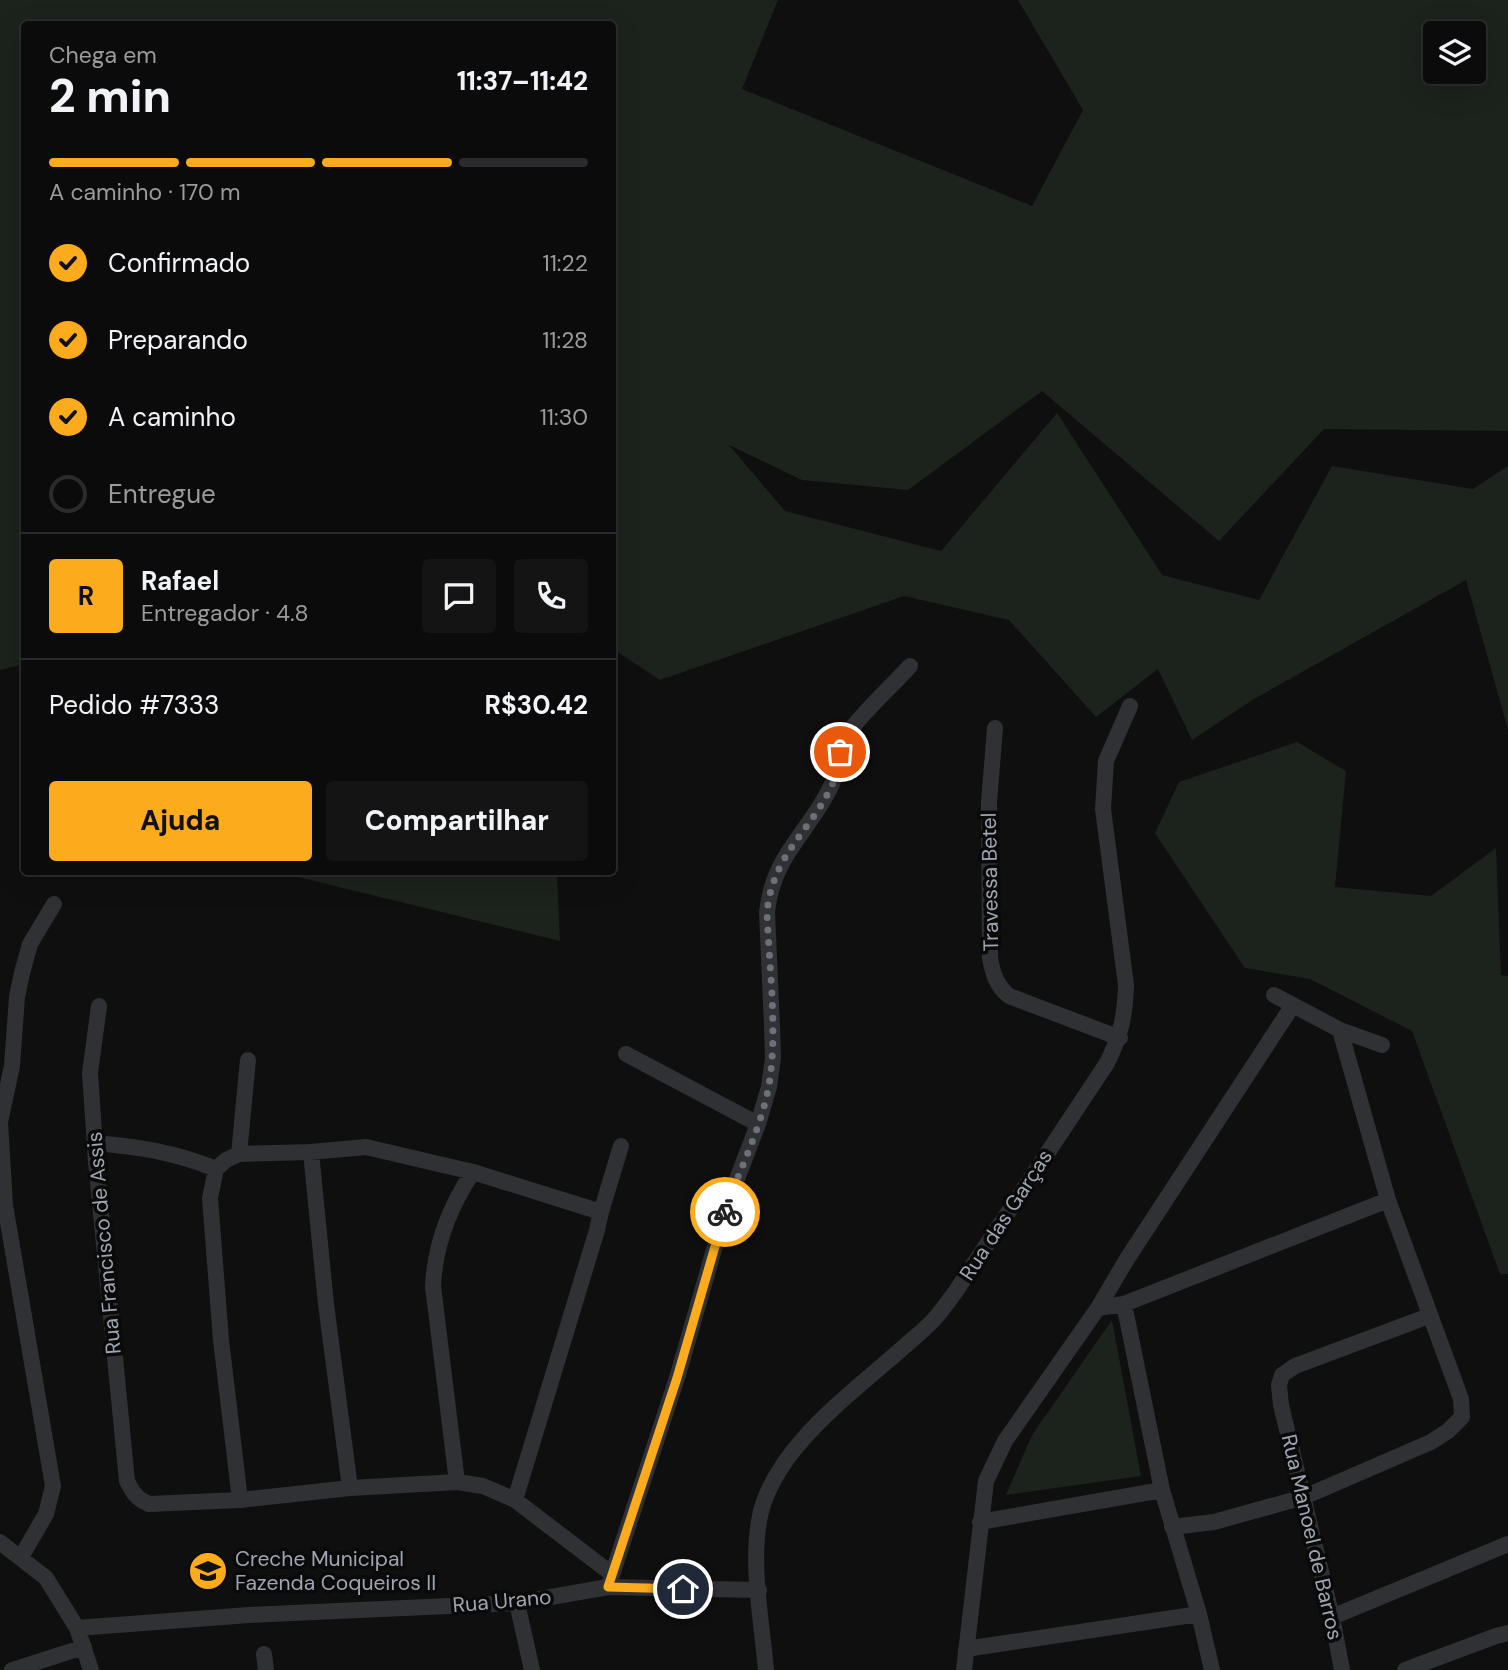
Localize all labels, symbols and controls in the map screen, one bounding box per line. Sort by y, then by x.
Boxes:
map controls [1423,21,1486,84]
button: layers [1423,21,1486,84]
text: Chega em [49,40,157,70]
text: 11:37–11:42 [457,64,588,98]
text: 2 min [49,66,171,126]
text: A caminho · 170 m [49,177,240,207]
icon: check [49,244,87,282]
text: Confirmado [108,246,250,280]
text: 11:22 [543,248,588,278]
icon: check [49,321,87,359]
text: Preparando [108,323,248,357]
text: 11:28 [542,325,588,355]
icon: check [49,398,87,436]
text: A caminho [108,400,236,434]
text: 11:30 [540,402,588,432]
text: Entregue [108,477,216,511]
button: chat [422,559,496,633]
button: phone [514,559,588,633]
text: Rafael [141,564,219,598]
text: R [78,579,94,613]
text: Entregador · 4.8 [141,598,309,628]
text: Pedido #7333 [49,688,219,722]
text: R$30.42 [484,688,588,722]
pin [810,722,870,782]
icon: bag [821,733,859,771]
button: Ajuda [49,781,312,861]
button: Compartilhar [326,781,588,861]
street label: Travessa Betel [975,812,1005,952]
street label: Rua Francisco de Assis [80,1131,128,1355]
street label: Rua das Garças [953,1144,1059,1286]
courier [690,1177,760,1247]
icon: bike [706,1193,744,1231]
street label: Rua Manoel de Barros [1275,1431,1349,1643]
place label: Creche Municipal Fazenda Coqueiros II [235,1545,436,1597]
school or university icon: Creche Municipal Fazenda Coqueiros II [187,1550,229,1592]
pin [653,1559,713,1619]
icon: home [664,1570,702,1608]
street label: Rua Urano [451,1583,553,1619]

